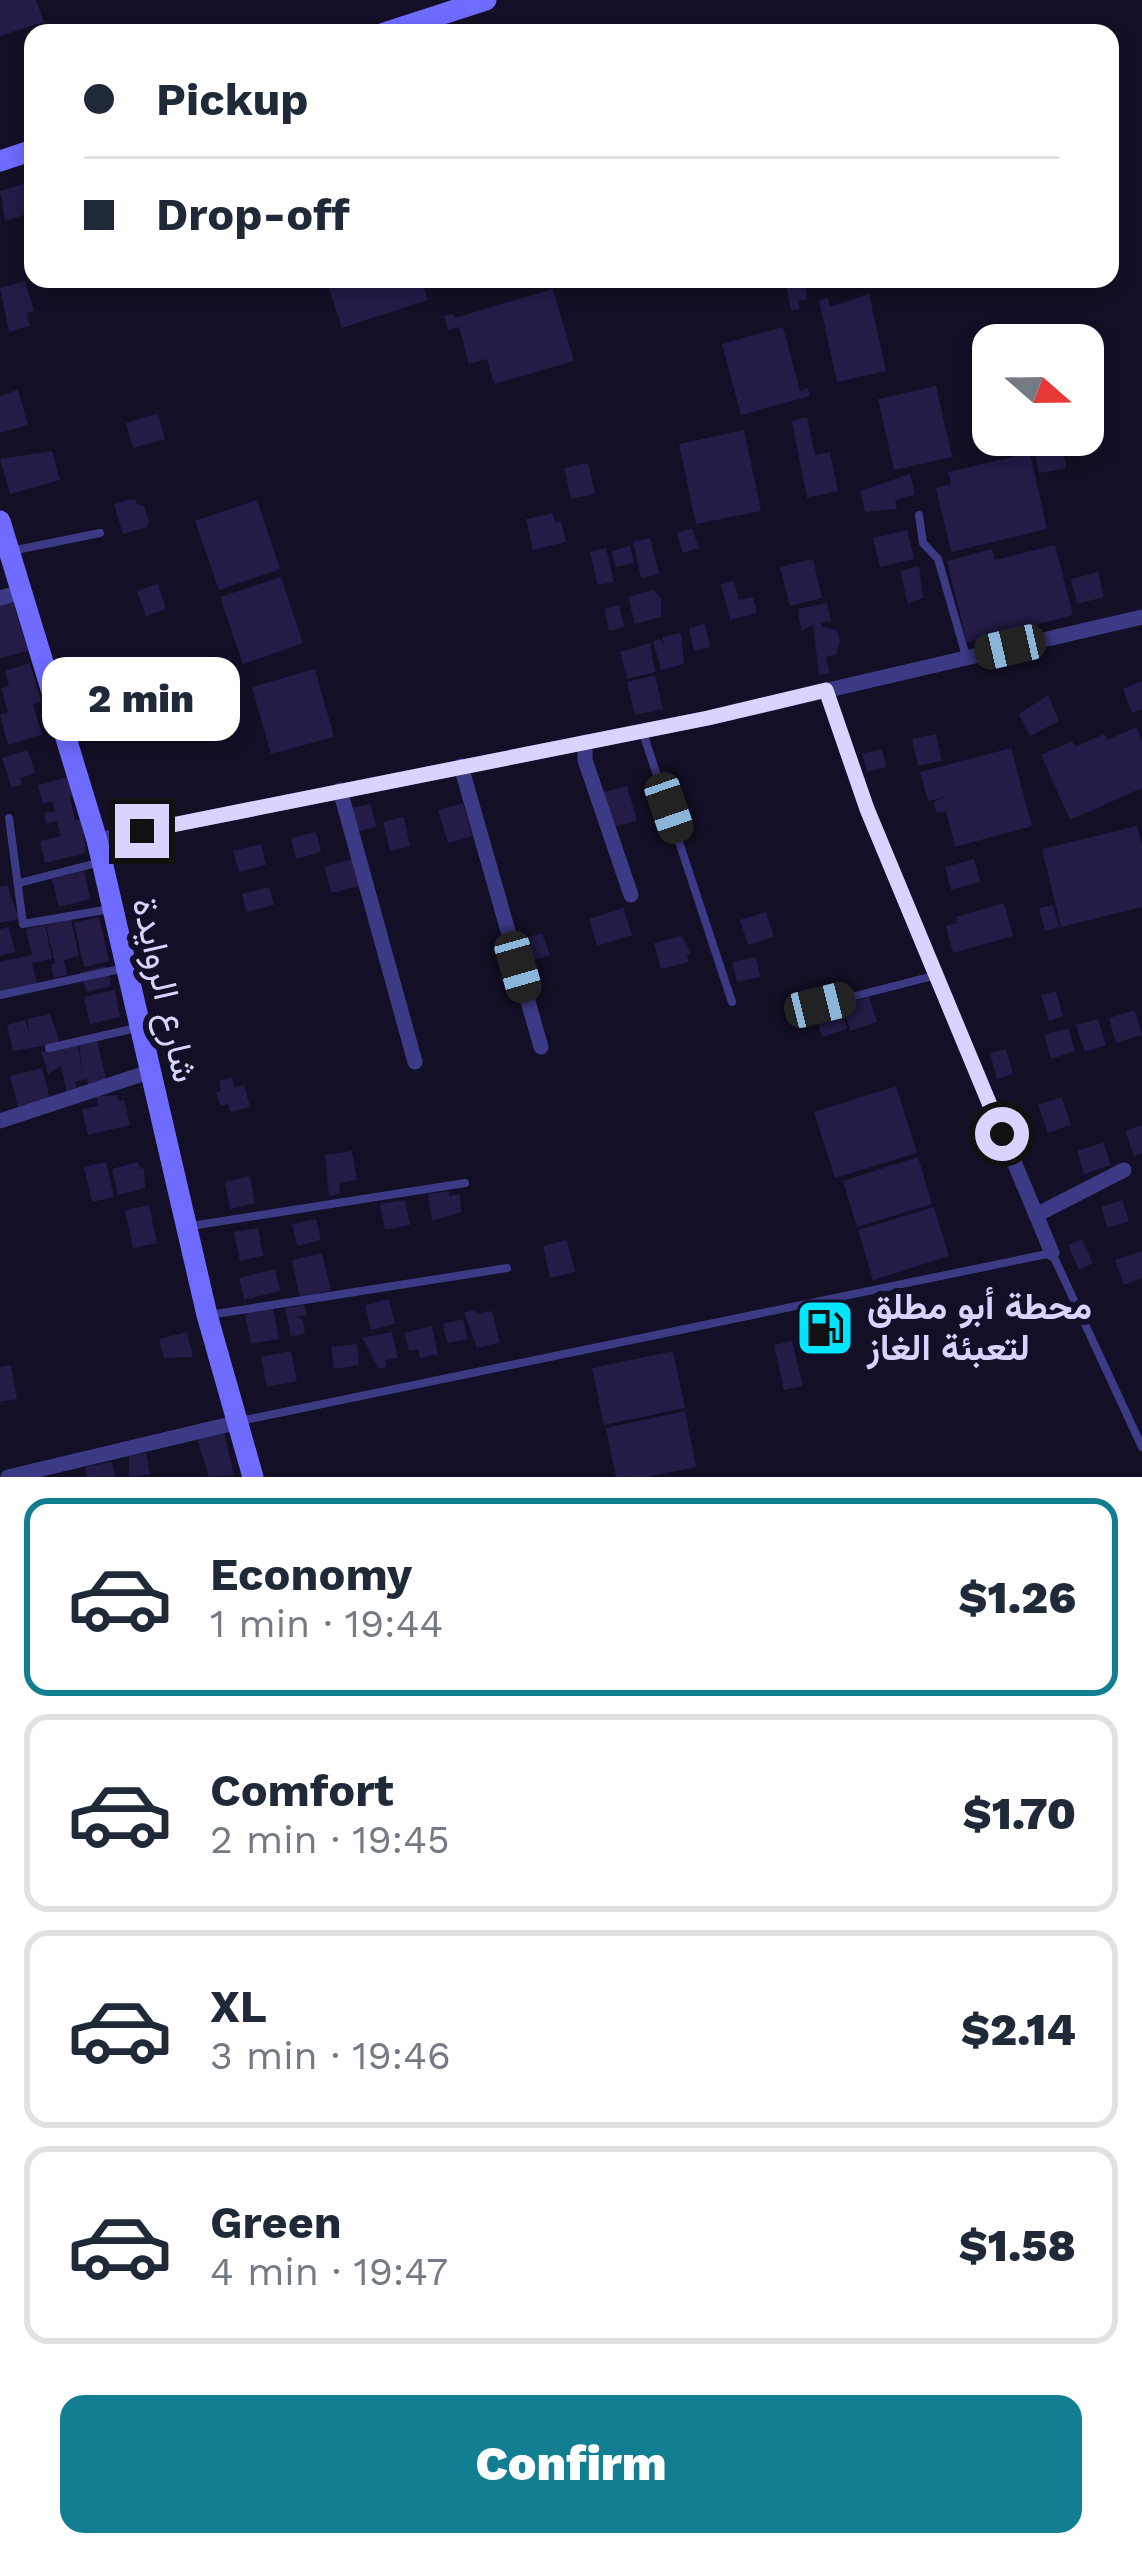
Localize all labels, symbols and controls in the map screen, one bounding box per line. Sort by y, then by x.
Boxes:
text: Pickup [156,73,308,126]
text: Drop-off [156,188,350,241]
north arrow [972,324,1104,456]
map controls [972,324,1104,456]
car [971,621,1049,673]
callout: 2 min [43,657,241,741]
text: 2 min [88,676,194,721]
car [640,768,698,848]
route end [115,804,169,858]
street label: شارع الروايدة [120,894,207,1087]
car [491,927,545,1007]
car [781,979,859,1031]
route start [975,1107,1029,1161]
place label: محطة أبو مطلق لتعبئة الغاز [866,1286,1092,1370]
fuel station icon: محطة أبو مطلق لتعبئة الغاز [794,1297,856,1359]
icon: car [66,1543,174,1651]
text: Economy [210,1548,412,1601]
text: $1.26 [958,1571,1076,1624]
text: 1 min · 19:44 [210,1601,443,1646]
icon: car [66,1759,174,1867]
text: Comfort [210,1764,394,1817]
text: $1.70 [963,1787,1076,1840]
text: 2 min · 19:45 [210,1817,450,1862]
icon: car [66,1975,174,2083]
text: XL [210,1980,267,2033]
text: $2.14 [961,2003,1076,2056]
text: 3 min · 19:46 [210,2033,451,2078]
icon: car [66,2191,174,2299]
text: Green [210,2196,342,2249]
text: $1.58 [959,2219,1076,2272]
text: 4 min · 19:47 [210,2249,448,2294]
button: Confirm [60,2395,1082,2533]

